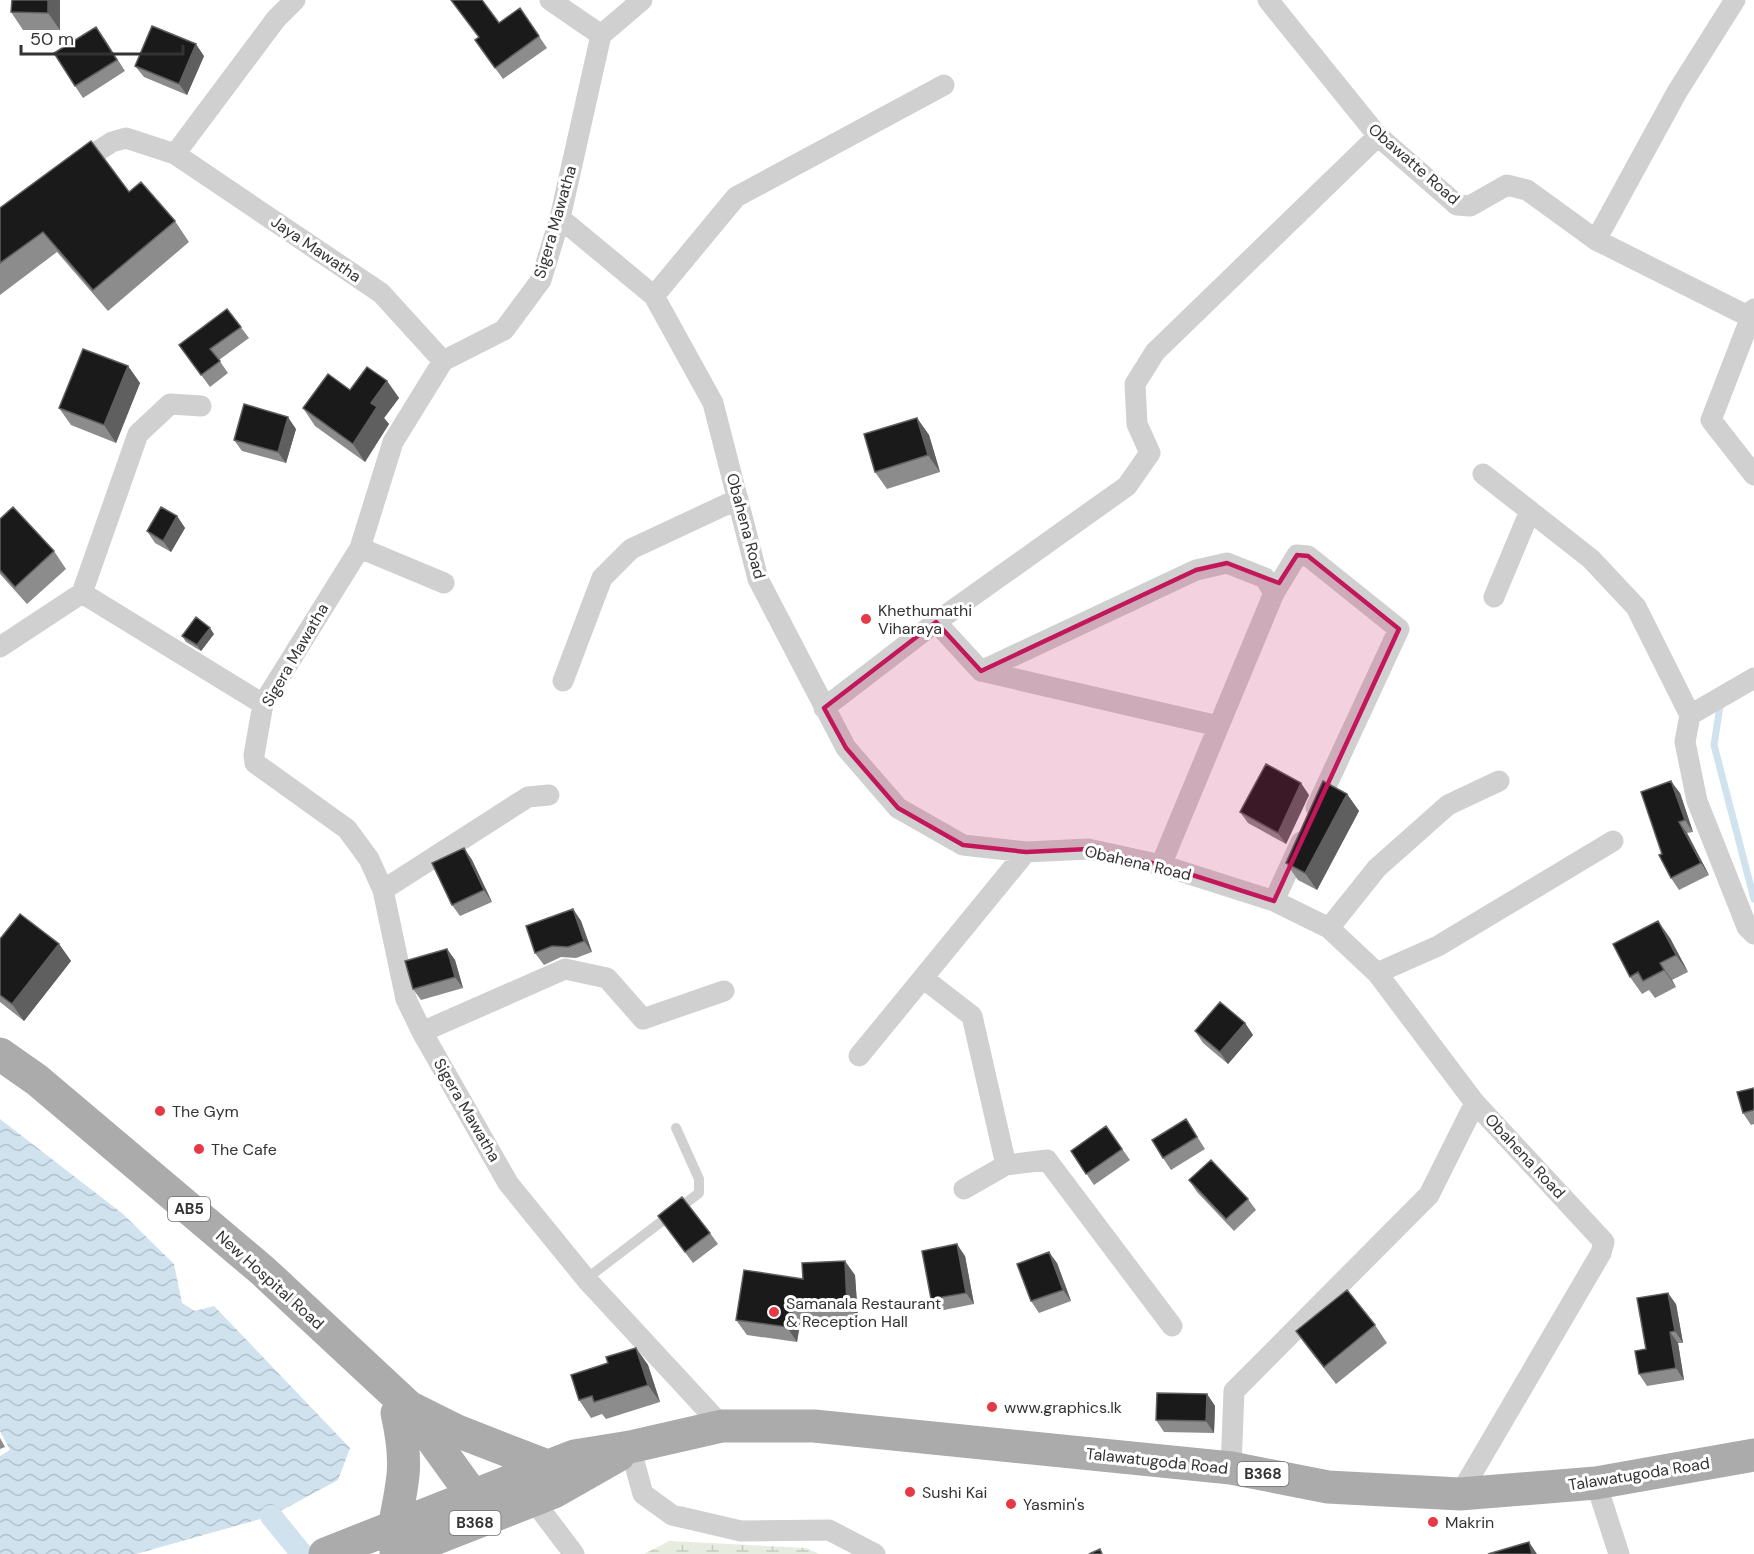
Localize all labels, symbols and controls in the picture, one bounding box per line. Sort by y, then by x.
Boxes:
scale bar [21,18,183,56]
text: 50 m [30,27,74,51]
street label: Obawatte Road [1364,119,1464,209]
street label: Sigera Mawatha [529,163,581,281]
street label: Jaya Mawatha [267,211,365,287]
street label: Obahena Road [722,471,770,581]
street label: Sigera Mawatha [257,599,333,711]
place label: Khethumathi Viharaya [878,600,972,639]
marker: Khethumathi Viharaya [859,612,873,626]
street label: Obahena Road [1083,841,1193,885]
street label: Sigera Mawatha [429,1054,505,1166]
place label: The Gym [172,1101,239,1122]
marker: The Gym [153,1104,167,1118]
street label: Obahena Road [1480,1109,1570,1203]
place label: The Cafe [211,1139,277,1160]
marker: The Cafe [192,1142,206,1156]
road number: AB5 [168,1197,210,1221]
street label: New Hospital Road [211,1226,329,1334]
place label: Samanala Restaurant & Reception Hall [786,1293,941,1332]
marker: Samanala Restaurant & Reception Hall [767,1305,781,1319]
place label: www.graphics.lk [1004,1397,1122,1418]
marker: www.graphics.lk [985,1400,999,1414]
street label: Talawatugoda Road [1085,1443,1229,1479]
street label: Talawatugoda Road [1567,1452,1711,1496]
road number: B368 [1238,1462,1288,1486]
place label: Sushi Kai [922,1482,987,1503]
marker: Sushi Kai [903,1485,917,1499]
place label: Yasmin's [1023,1494,1085,1515]
marker: Yasmin's [1004,1497,1018,1511]
road number: B368 [450,1511,500,1535]
place label: Makrin [1445,1512,1494,1533]
marker: Makrin [1426,1515,1440,1529]

